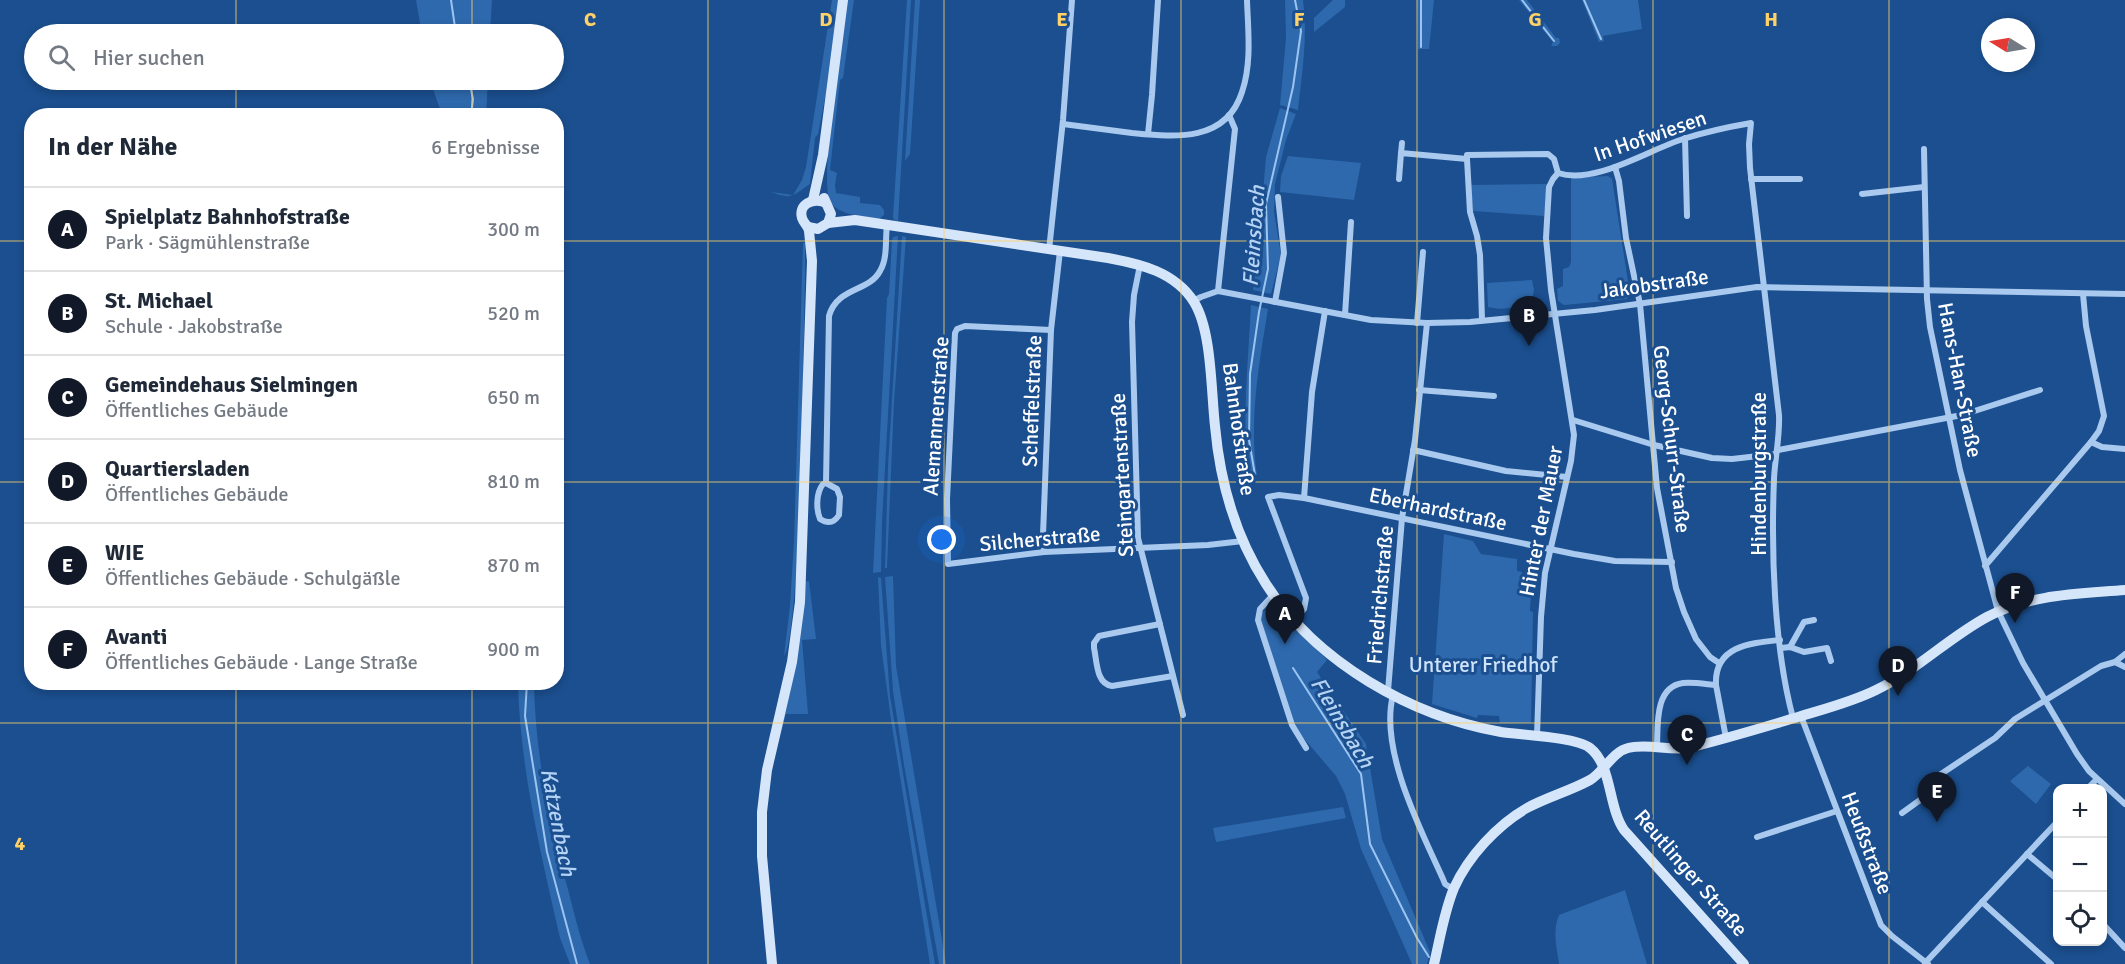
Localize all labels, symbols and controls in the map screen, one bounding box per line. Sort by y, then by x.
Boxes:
text: C [584,7,596,32]
text: D [819,7,833,32]
text: E [1056,7,1068,32]
text: F [1294,7,1305,32]
text: G [1528,7,1542,32]
text: H [1764,7,1778,32]
north arrow [1981,18,2035,72]
search box [24,24,564,90]
icon: search [45,41,78,74]
text: Hier suchen [93,44,205,71]
street label: In Hofwiesen [1590,105,1710,167]
text: In der Nähe [48,131,178,163]
text: 6 Ergebnisse [431,135,540,160]
water label: Fleinsbach [1236,184,1271,288]
text: Spielplatz Bahnhofstraße [105,203,350,230]
text: A [61,217,74,242]
text: 300 m [487,217,540,242]
text: Park · Sägmühlenstraße [105,230,310,255]
street label: Jakobstraße [1598,263,1710,305]
text: St. Michael [105,287,213,314]
pin: B [1510,296,1549,346]
street label: Hans-Han-Straße [1932,300,1988,460]
text: B [61,301,74,326]
text: 520 m [487,301,540,326]
text: Schule · Jakobstraße [105,314,283,339]
street label: Alemannenstraße [917,335,955,497]
street label: Scheffelstraße [1017,335,1047,467]
street label: Georg-Schurr-Straße [1648,344,1696,534]
street label: Bahnhofstraße [1217,361,1261,497]
text: Gemeindehaus Sielmingen [105,371,358,398]
text: C [61,385,74,410]
text: 650 m [487,385,540,410]
street label: Steingartenstraße [1105,392,1139,558]
street label: Hindenburgstraße [1746,392,1772,556]
text: Öffentliches Gebäude [105,398,289,423]
street label: Hinter der Mauer [1514,443,1568,598]
text: Quartiersladen [105,455,250,482]
text: D [61,469,74,494]
text: 810 m [487,469,540,494]
text: Öffentliches Gebäude [105,482,289,507]
street label: Eberhardstraße [1367,482,1509,536]
street label: Silcherstraße [978,521,1102,557]
street label: Friedrichstraße [1361,524,1399,666]
your location [927,525,956,554]
text: WIE [105,539,144,566]
text: E [62,553,73,578]
text: 870 m [487,553,540,578]
text: Öffentliches Gebäude · Schulgäßle [105,566,401,591]
pin: F [1996,574,2034,623]
pin: A [1266,594,1304,644]
text: Avanti [105,623,167,650]
text: F [62,637,73,662]
text: 900 m [487,637,540,662]
pin: D [1878,646,1918,696]
text: Öffentliches Gebäude · Lange Straße [105,650,418,675]
park label: Unterer Friedhof [1409,652,1558,678]
water label: Fleinsbach [1305,672,1381,774]
pin: C [1668,716,1706,765]
water label: Katzenbach [535,766,582,879]
pin: E [1918,772,1956,822]
map controls [2053,784,2107,946]
button: + [2053,784,2107,838]
street label: Heußstraße [1836,788,1898,898]
street label: Reutlinger Straße [1629,804,1753,942]
text: 4 [15,831,26,856]
button: − [2053,838,2107,892]
button: locate [2053,892,2107,946]

